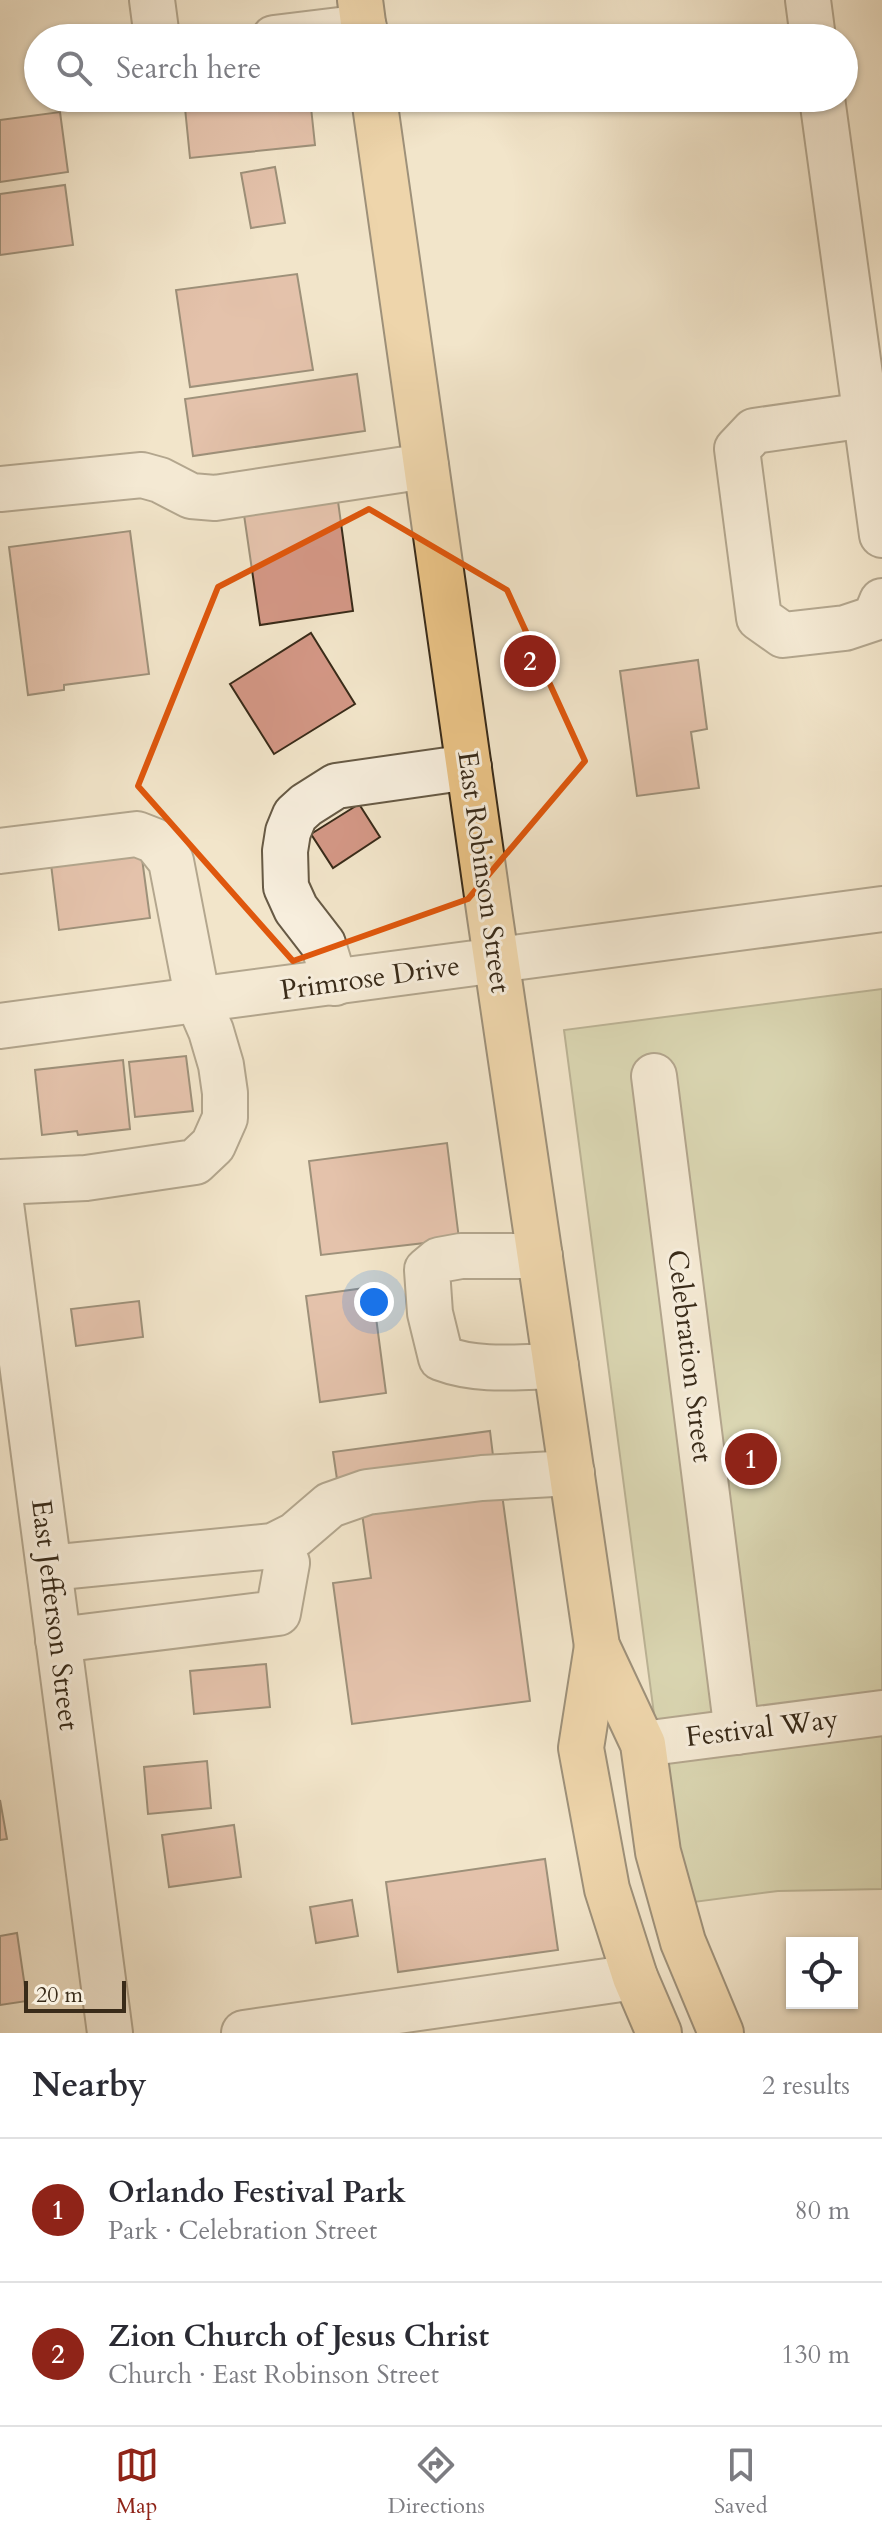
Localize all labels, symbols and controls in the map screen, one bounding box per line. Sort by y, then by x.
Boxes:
search box [24,24,858,112]
icon: search [52,46,96,90]
text: Search here [116,48,261,89]
pin: 2 [504,631,556,691]
street label: East Robinson Street [448,749,520,995]
street label: Primrose Drive [278,947,462,1009]
street label: Celebration Street [658,1248,722,1465]
your location [354,1282,394,1322]
pin: 1 [725,1429,777,1489]
street label: East Jefferson Street [22,1497,88,1733]
street label: Festival Way [684,1700,841,1756]
map controls [786,1937,858,2009]
button: locate [786,1937,858,2009]
scale bar [24,1977,126,2013]
text: 20 m [36,1980,83,2010]
text: Nearby [32,2062,147,2108]
text: 2 results [762,2068,850,2103]
text: Orlando Festival Park [108,2172,406,2213]
text: 1 [51,2193,65,2228]
text: 80 m [794,2193,850,2228]
text: Park · Celebration Street [108,2213,377,2248]
text: Zion Church of Jesus Christ [108,2316,489,2357]
text: 2 [51,2337,65,2372]
text: 130 m [781,2337,850,2372]
text: Church · East Robinson Street [108,2357,439,2392]
tab: Map [115,2443,159,2521]
tab: Directions [388,2443,485,2521]
tab: Saved [714,2443,767,2521]

